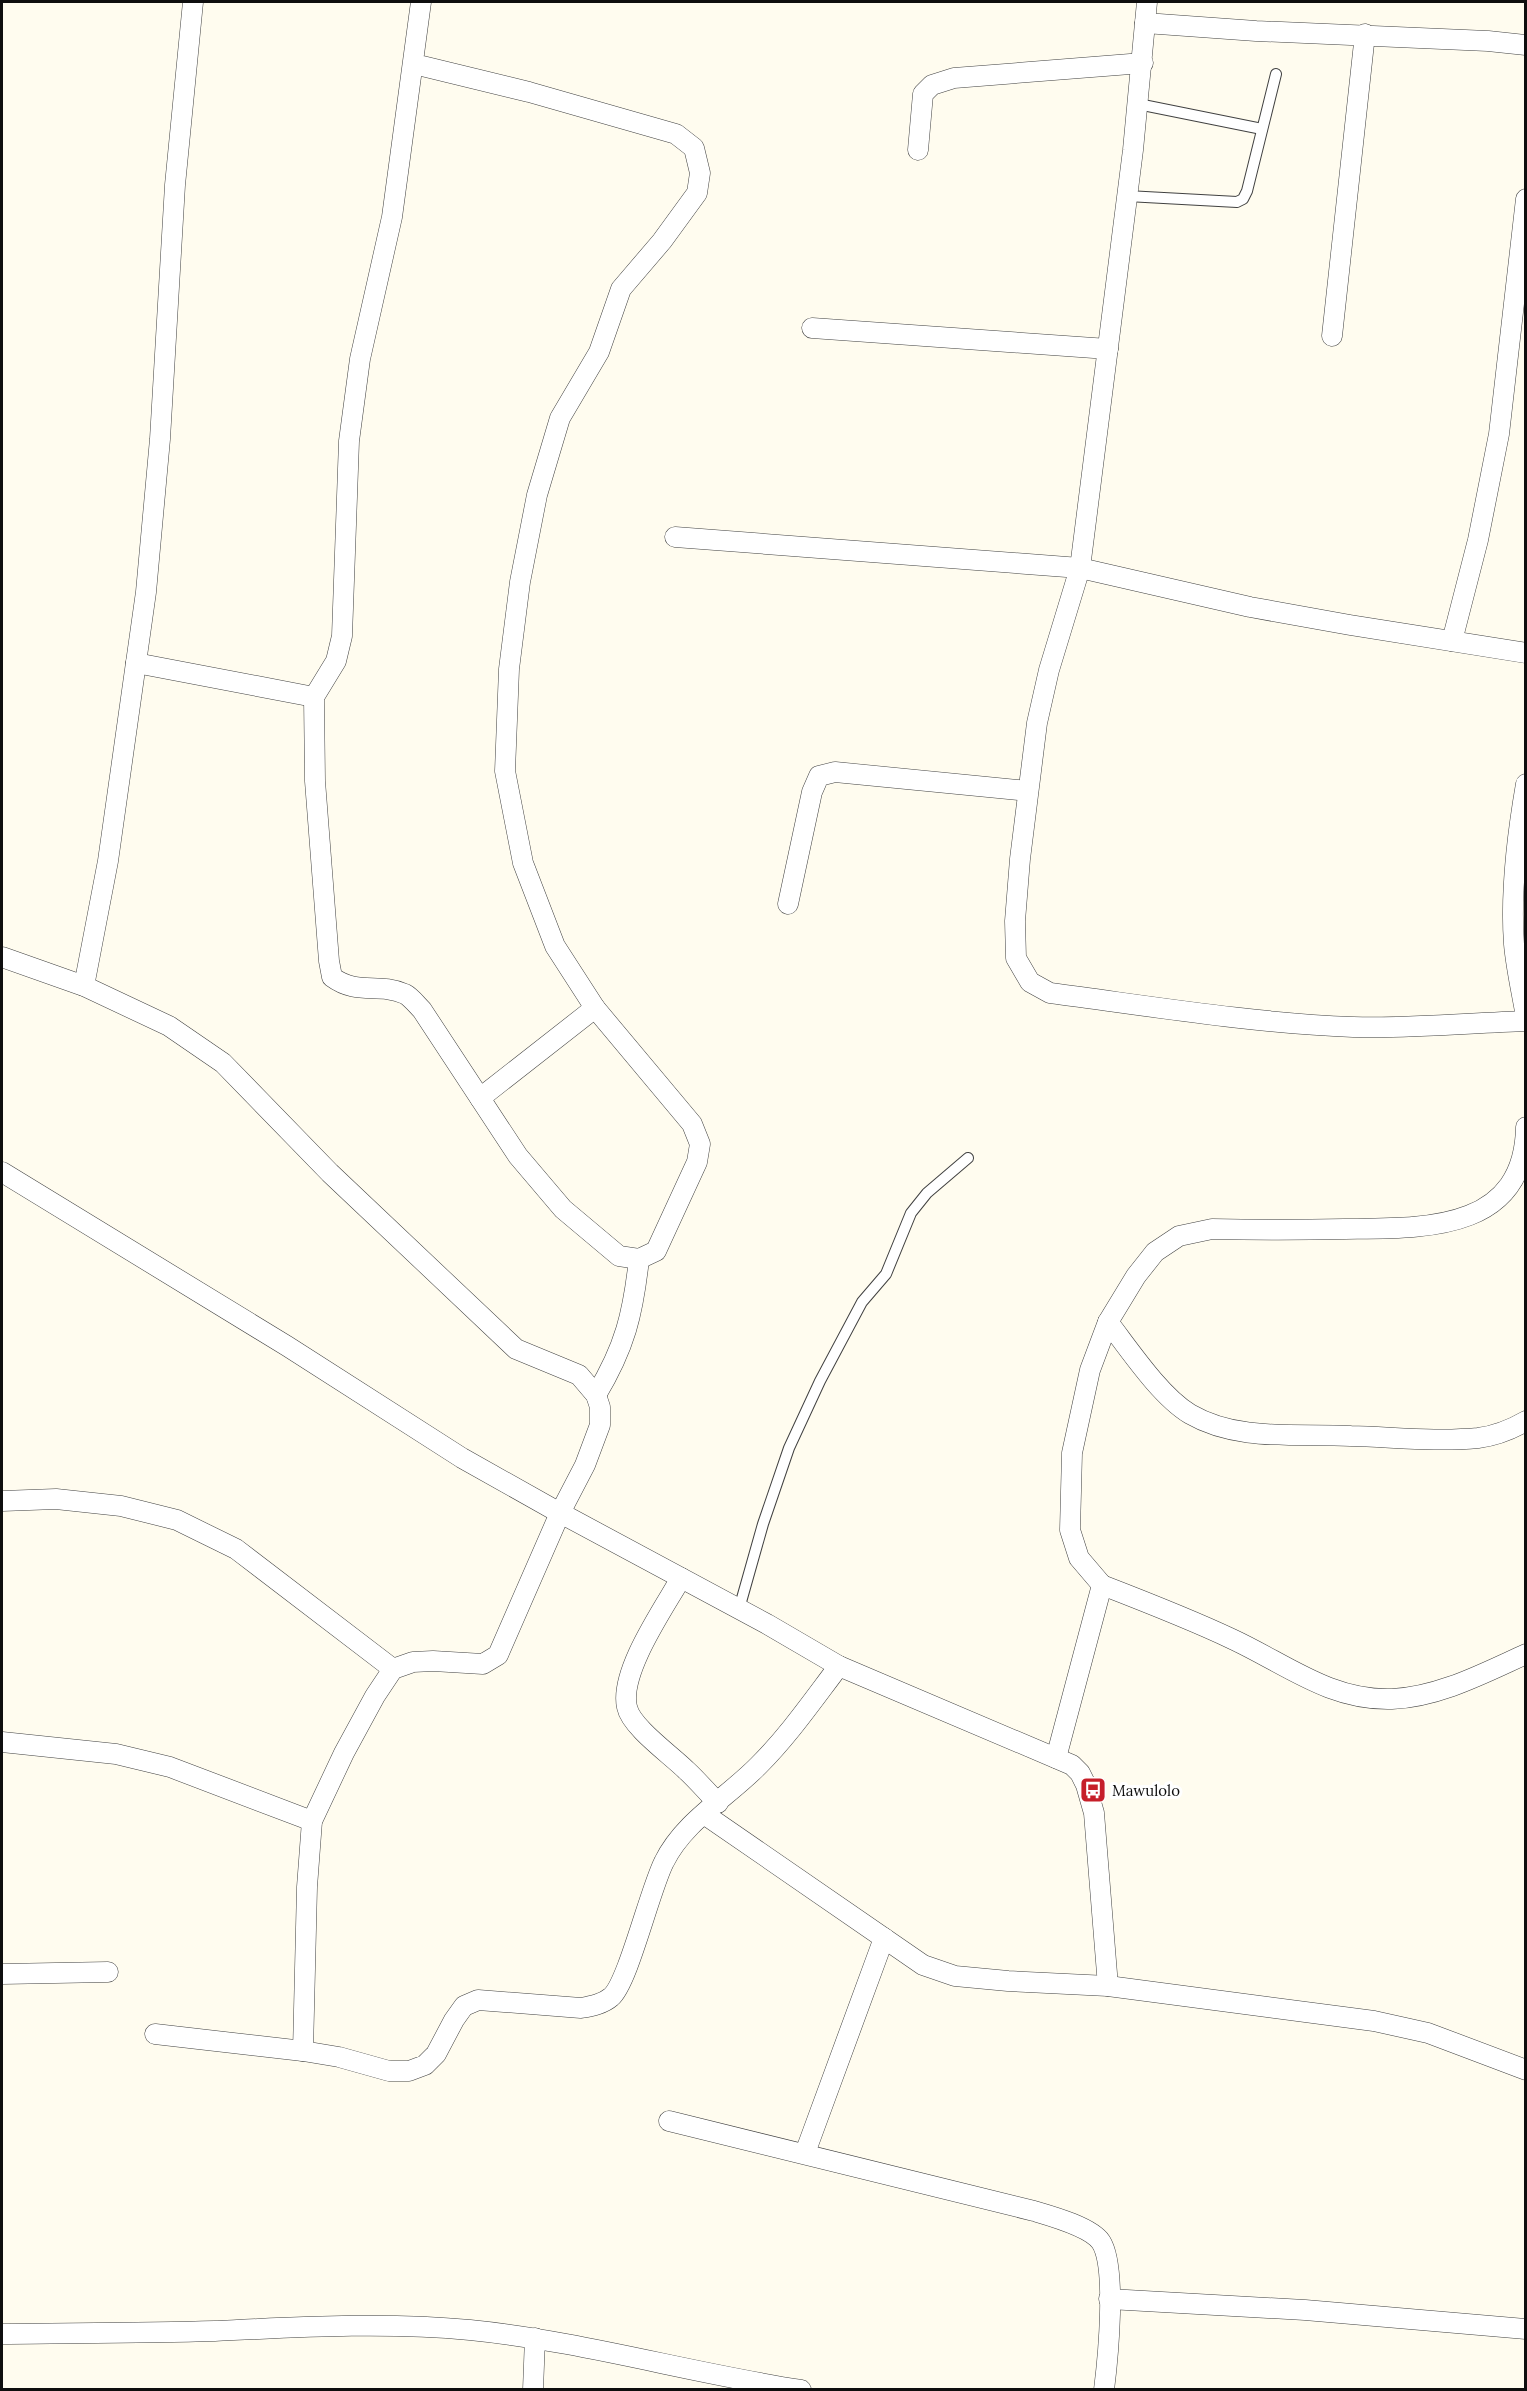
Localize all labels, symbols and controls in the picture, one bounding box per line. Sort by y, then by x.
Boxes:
bus stop icon: Mawulolo [1078,1775,1108,1805]
place label: Mawulolo [1112,1781,1180,1800]

